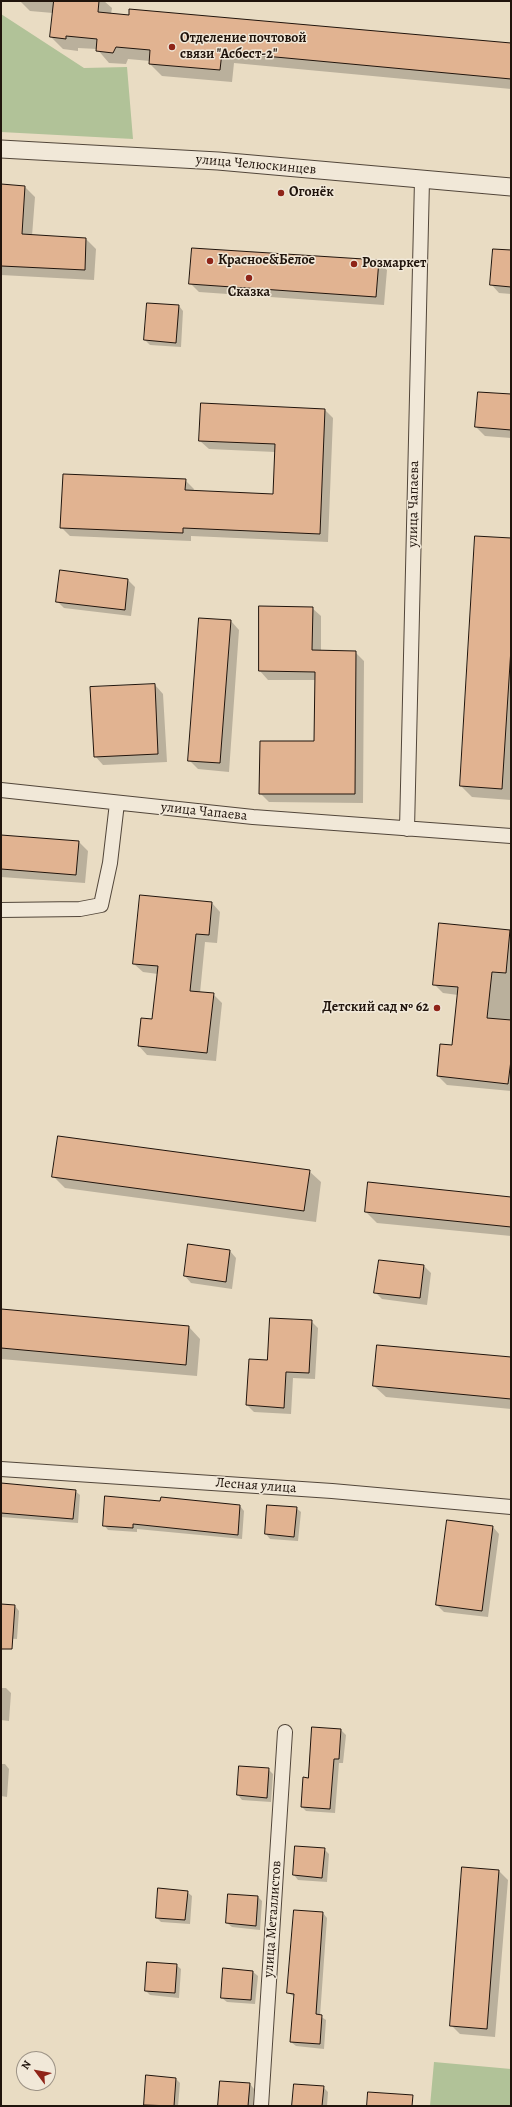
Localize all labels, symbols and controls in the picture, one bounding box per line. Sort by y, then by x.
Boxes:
place label: Отделение почтовой связи "Асбест-2" [180,31,307,64]
marker: Отделение почтовой связи "Асбест-2" [167,42,177,52]
street label: улица Челюскинцев [195,151,317,179]
place label: Огонёк [289,185,334,201]
marker: Огонёк [276,188,286,198]
place label: Красное&Белое [218,253,315,269]
marker: Красное&Белое [205,256,215,266]
place label: Розмаркет [362,256,427,272]
marker: Розмаркет [349,259,359,269]
marker: Сказка [244,273,254,283]
place label: Сказка [228,285,270,301]
street label: улица Чапаева [405,460,423,548]
street label: улица Чапаева [160,799,248,825]
place label: Детский сад № 62 [322,1000,429,1016]
marker: Детский сад № 62 [432,1003,442,1013]
street label: Лесная улица [215,1475,297,1497]
street label: улица Металлистов [261,1860,285,1978]
north arrow [16,2051,56,2091]
text: N [18,2058,35,2072]

